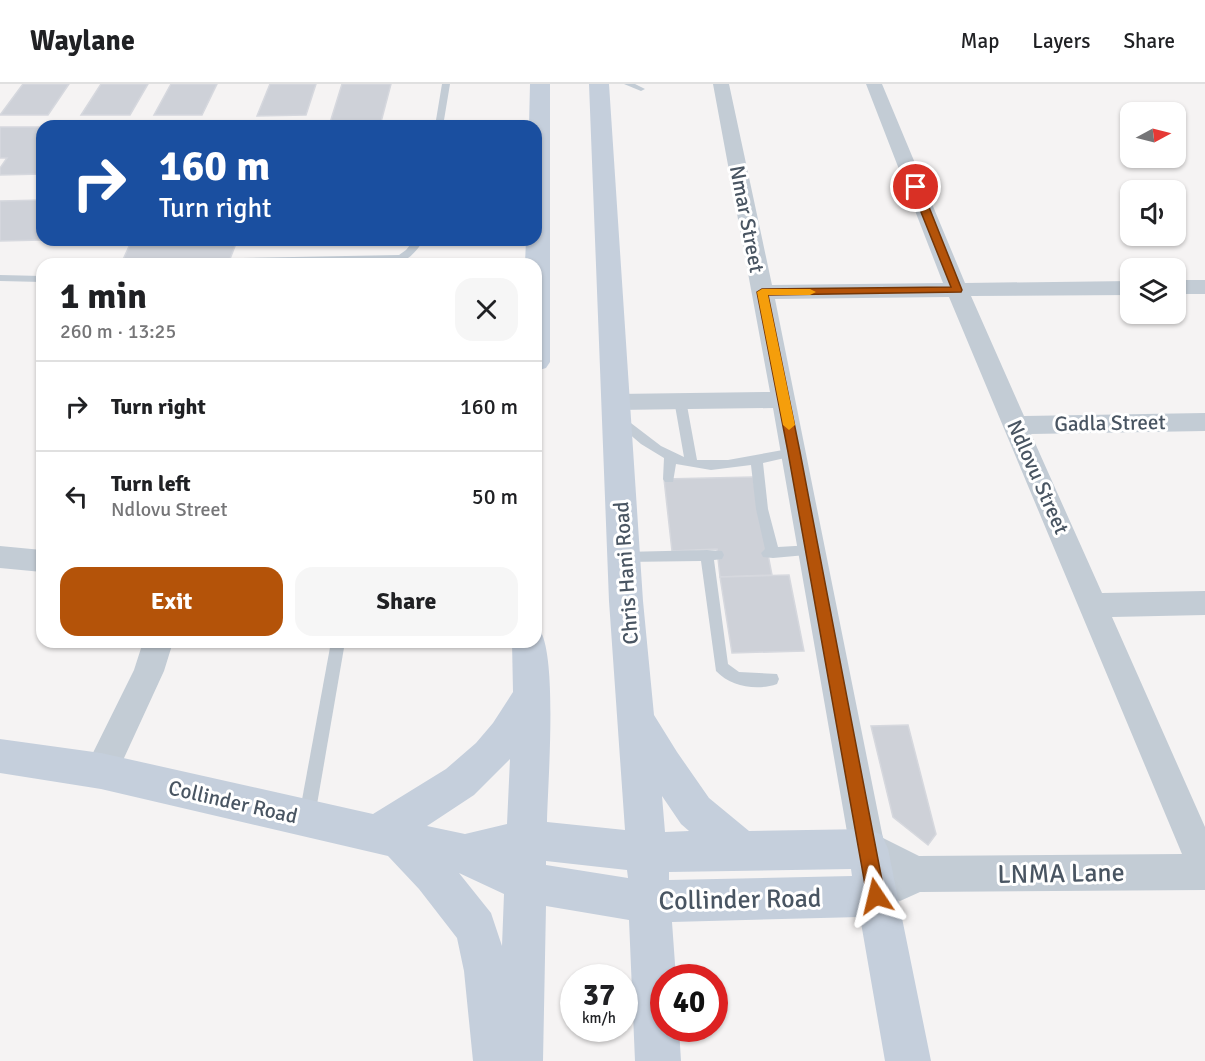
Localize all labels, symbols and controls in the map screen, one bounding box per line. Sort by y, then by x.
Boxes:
text: Waylane [30,24,135,58]
text: Map [961,28,999,54]
text: Layers [1032,28,1090,54]
text: Share [1123,28,1175,54]
north arrow [1120,102,1186,168]
map controls [1120,102,1186,324]
text: 160 m [159,141,270,192]
icon: right [60,144,138,222]
pin [890,161,941,212]
street label: Nmar Street [724,163,770,275]
icon: arrive [899,170,932,203]
button: sound [1120,180,1186,246]
text: Turn right [159,192,272,225]
button: layers [1120,258,1186,324]
text: 1 min [60,274,147,319]
button: close [455,278,518,341]
text: 260 m · 13:25 [60,319,176,344]
icon: right [60,390,93,423]
text: Turn right [111,393,206,420]
text: 160 m [460,393,518,420]
street label: Gadla Street [1054,409,1166,437]
street label: Ndlovu Street [1001,416,1075,538]
text: Turn left [111,470,191,497]
icon: left [60,480,93,513]
text: 50 m [472,483,518,510]
text: Ndlovu Street [111,497,228,522]
street label: Chris Hani Road [608,501,644,645]
button: Exit [60,567,283,636]
button: Share [295,567,518,636]
street label: Collinder Road [166,775,300,829]
street label: LNMA Lane [997,857,1125,891]
position arrow [844,864,908,928]
street label: Collinder Road [658,883,822,917]
speed limit sign: 40 [650,964,728,1042]
text: 37 [583,977,615,1014]
text: km/h [582,1009,616,1027]

